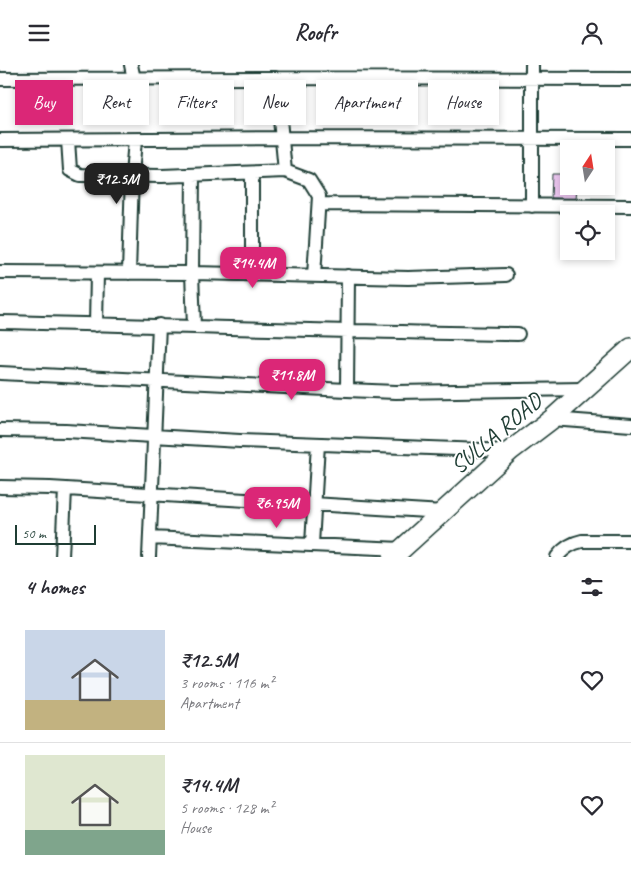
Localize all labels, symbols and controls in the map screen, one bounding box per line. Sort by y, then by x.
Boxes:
icon: menu [25,19,53,47]
text: Roofr [294,19,337,47]
icon: person [578,19,606,47]
chip: Buy [15,80,73,125]
chip: Rent [83,80,149,125]
chip: Filters [159,80,234,125]
chip: New [244,80,306,125]
chip: Apartment [316,80,418,125]
chip: House [428,80,499,125]
north arrow [560,140,615,195]
map controls [560,140,615,260]
pin: ₹12.5M [76,163,158,205]
text: ₹12.5M [95,169,139,189]
button: locate [560,205,615,260]
pin: ₹14.4M [212,247,294,289]
text: ₹14.4M [231,253,275,273]
pin: ₹11.8M [251,359,333,401]
text: ₹11.8M [270,365,314,385]
street label: SULLA ROAD [444,385,550,480]
pin: ₹6.95M [236,487,318,529]
text: ₹6.95M [255,493,299,513]
scale bar [15,522,96,545]
text: 50 m [22,525,46,542]
icon: filters [578,573,606,601]
text: 4 homes [25,574,84,600]
text: ₹12.5M [180,647,237,673]
icon: home [65,650,125,710]
icon: heart [578,666,606,694]
text: 3 rooms · 116 m² [180,673,274,693]
text: Apartment [180,693,239,713]
text: ₹14.4M [180,772,237,798]
icon: home [65,775,125,835]
icon: heart [578,791,606,819]
text: 5 rooms · 128 m² [180,798,274,818]
text: House [180,818,211,838]

